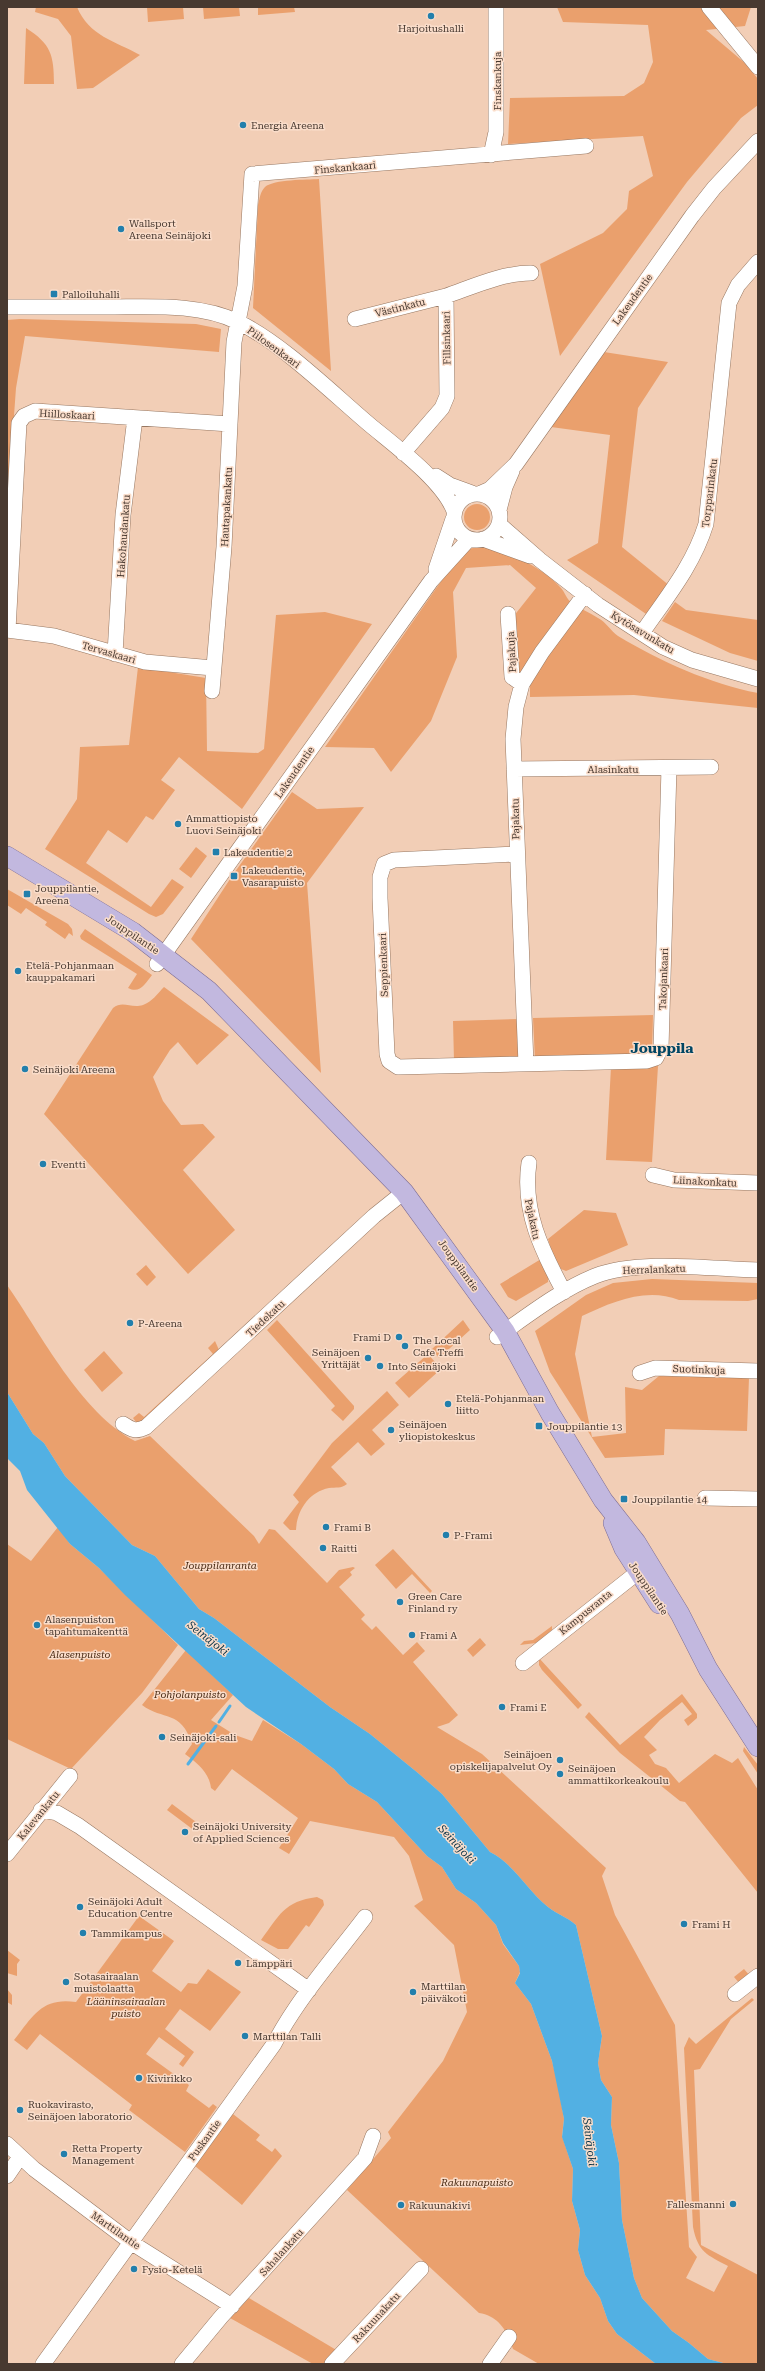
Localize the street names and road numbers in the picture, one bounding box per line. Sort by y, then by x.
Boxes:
street label: Finskankuja [492,51,503,110]
street label: Finskankaari [314,159,376,176]
street label: Lakeudentie [610,271,655,327]
street label: Västinkatu [374,296,427,319]
street label: Fillsinkaari [441,311,452,365]
street label: Piilosenkaari [245,325,302,370]
street label: Hiilloskaari [39,408,95,421]
street label: Torpparinkatu [700,457,719,528]
street label: Hautapakankatu [219,466,234,547]
street label: Hakohaudankatu [115,493,132,578]
street label: Kytösavunkatu [609,609,677,656]
street label: Pajakuja [505,631,518,673]
street label: Tervaskaari [81,640,137,665]
street label: Lakeudentie [273,744,316,800]
street label: Alasinkatu [587,764,639,775]
street label: Pajakatu [510,798,521,840]
street label: Jouppilantie [104,913,162,956]
street label: Seppienkaari [377,933,390,997]
street label: Takojankaari [657,948,670,1010]
street label: Liinakonkatu [673,1174,738,1189]
street label: Pajakatu [523,1198,542,1241]
street label: Jouppilantie [436,1237,481,1294]
street label: Herralankatu [622,1263,687,1276]
street label: Tiedekatu [244,1297,287,1339]
street label: Suotinkuja [672,1363,726,1376]
street label: Jouppilantie [627,1560,671,1617]
street label: Kampusranta [557,1588,614,1637]
street label: Kalevankatu [15,1788,62,1842]
street label: Puskantie [186,2117,223,2163]
street label: Marttilantie [89,2209,143,2252]
street label: Sahalankatu [257,2226,306,2278]
street label: Rakuunakatu [350,2290,403,2345]

